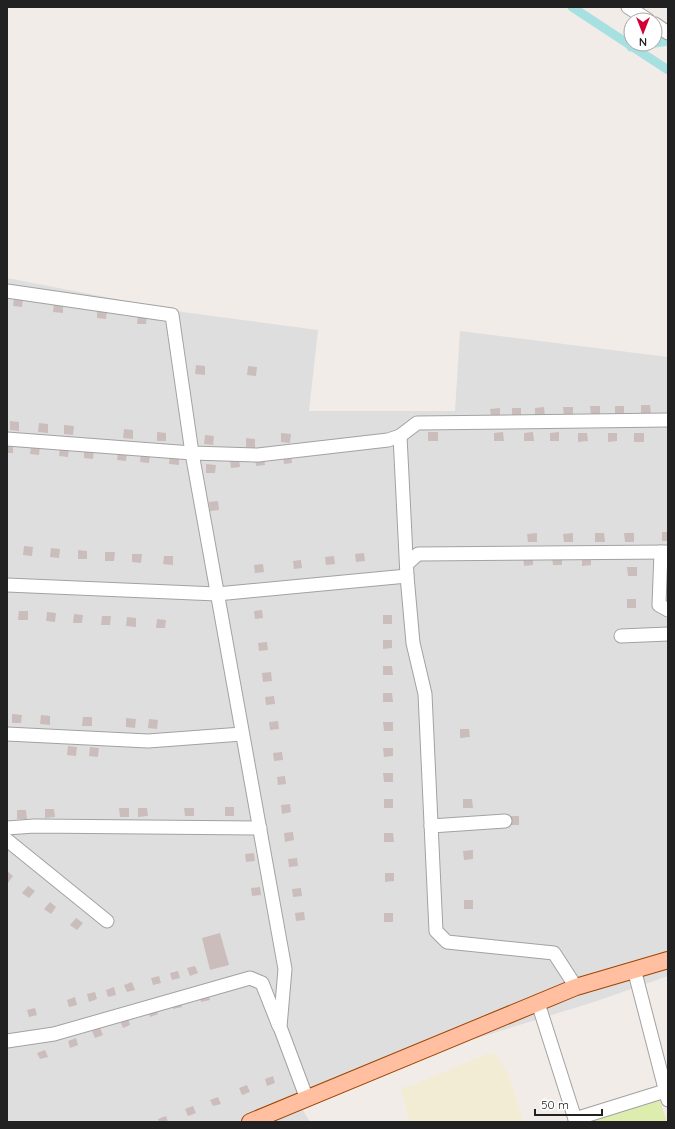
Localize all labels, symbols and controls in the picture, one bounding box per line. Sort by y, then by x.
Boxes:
north arrow [623,12,663,52]
text: N [639,35,647,49]
scale bar [535,1091,602,1117]
text: 50 m [541,1097,569,1112]

